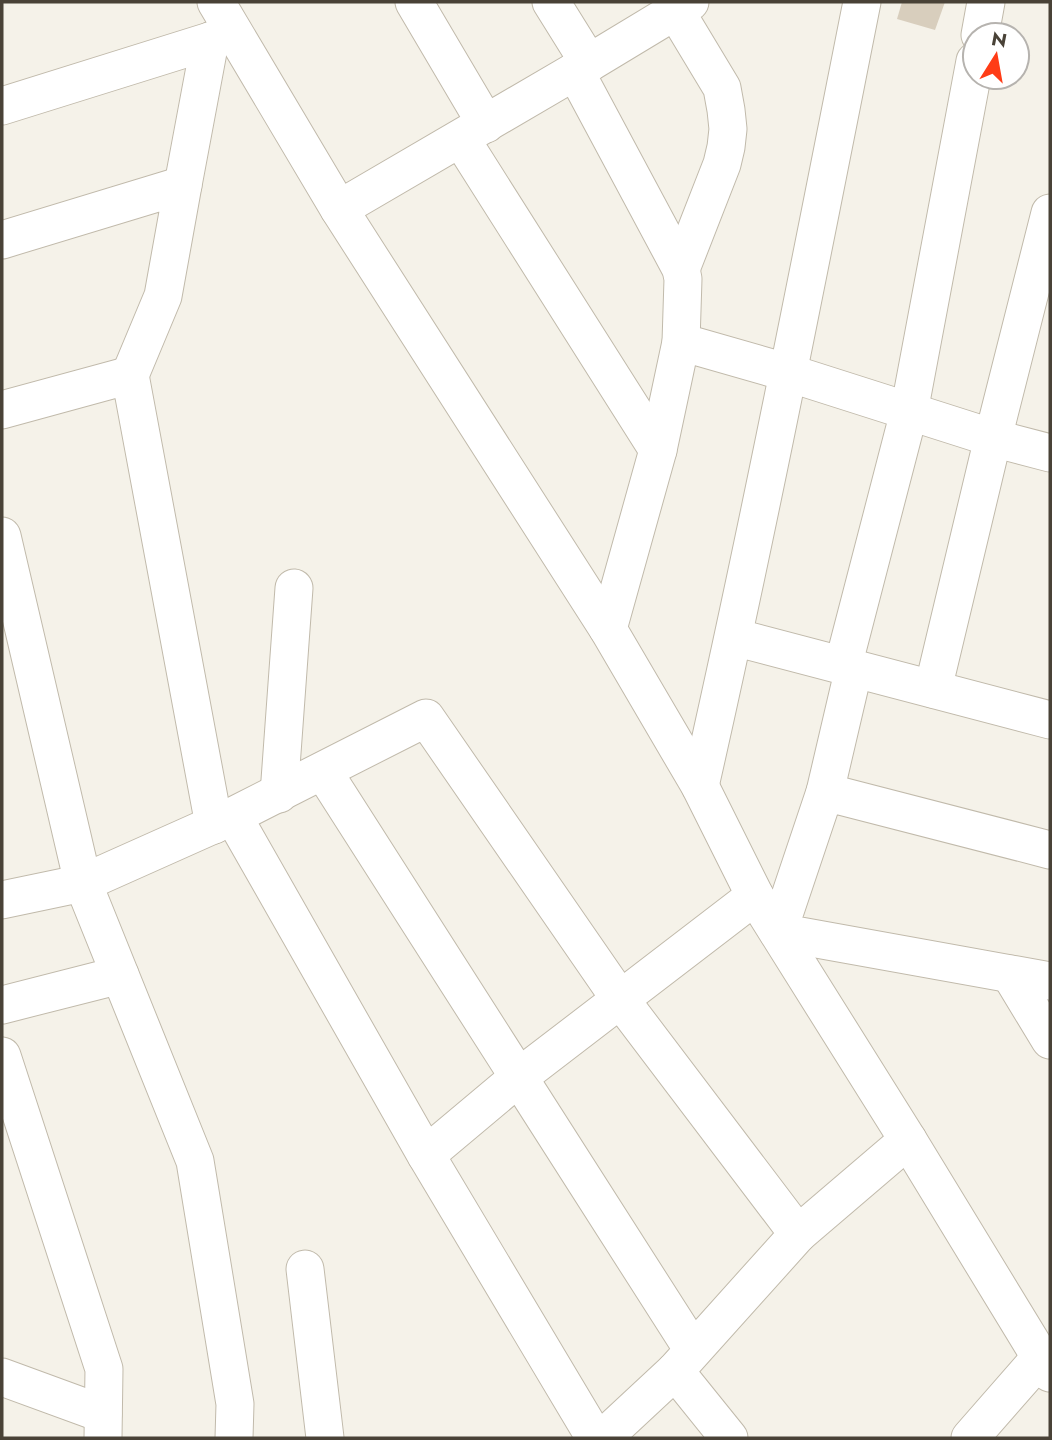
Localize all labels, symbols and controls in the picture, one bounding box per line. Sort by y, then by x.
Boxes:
north arrow [961,21,1031,91]
text: N [989,25,1009,54]

